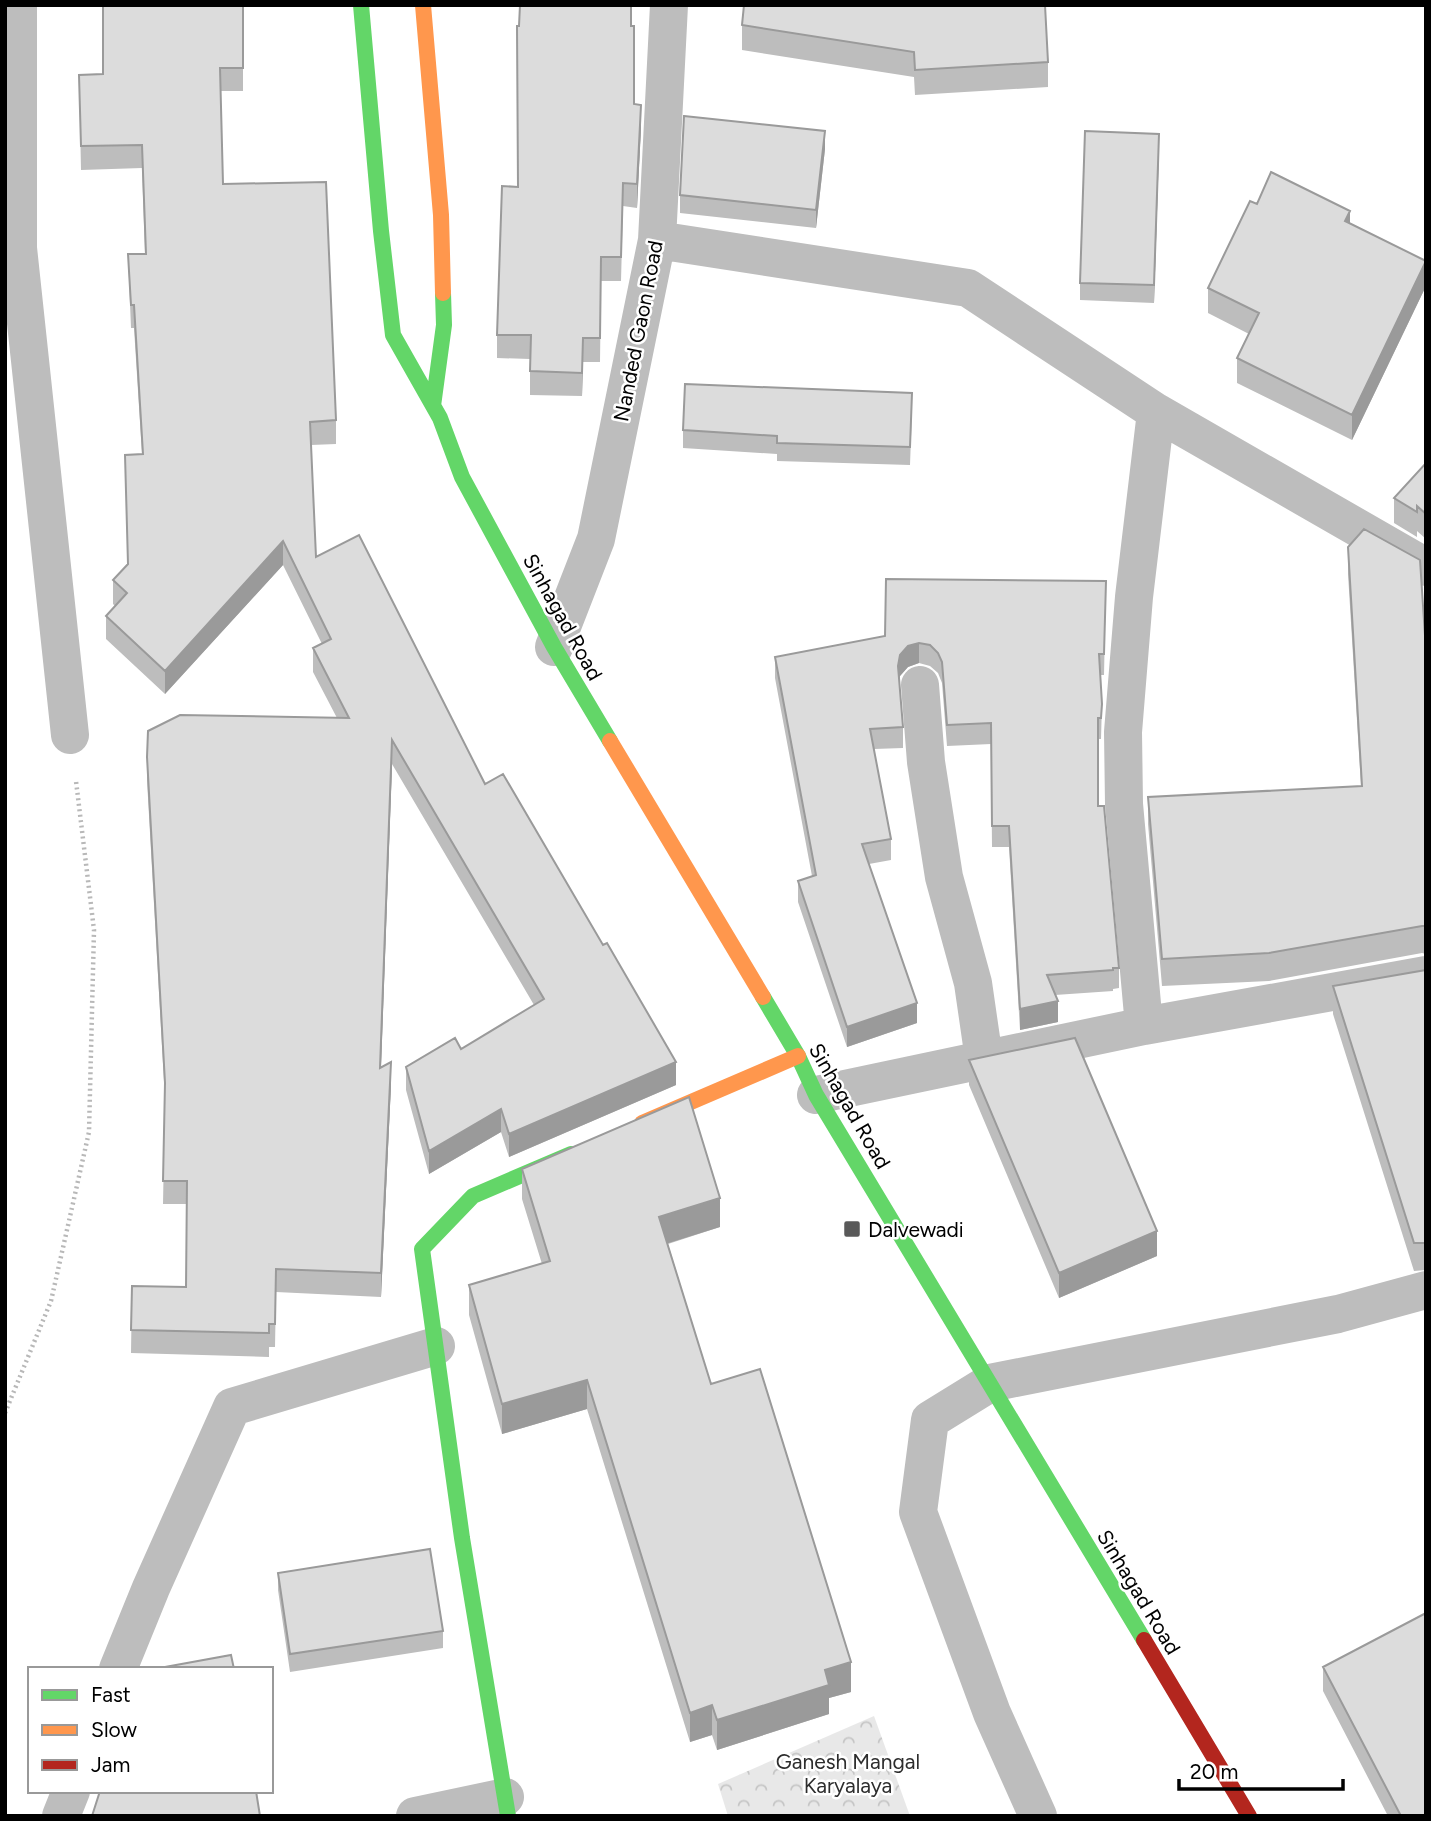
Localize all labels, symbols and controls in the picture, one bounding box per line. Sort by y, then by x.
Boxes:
street label: Nanded Gaon Road [608,238,668,424]
street label: Sinhagad Road [518,549,608,685]
street label: Sinhagad Road [804,1039,896,1173]
place label: Dalvewadi [868,1217,964,1242]
marker: Dalvewadi [842,1219,862,1239]
street label: Sinhagad Road [1092,1525,1186,1659]
legend [28,1667,273,1793]
text: Fast [91,1682,131,1707]
text: Slow [91,1717,137,1742]
scale bar [1179,1748,1344,1792]
park label: Ganesh Mangal Karyalaya [776,1749,920,1798]
text: Jam [91,1752,130,1777]
text: 20 m [1190,1759,1238,1784]

